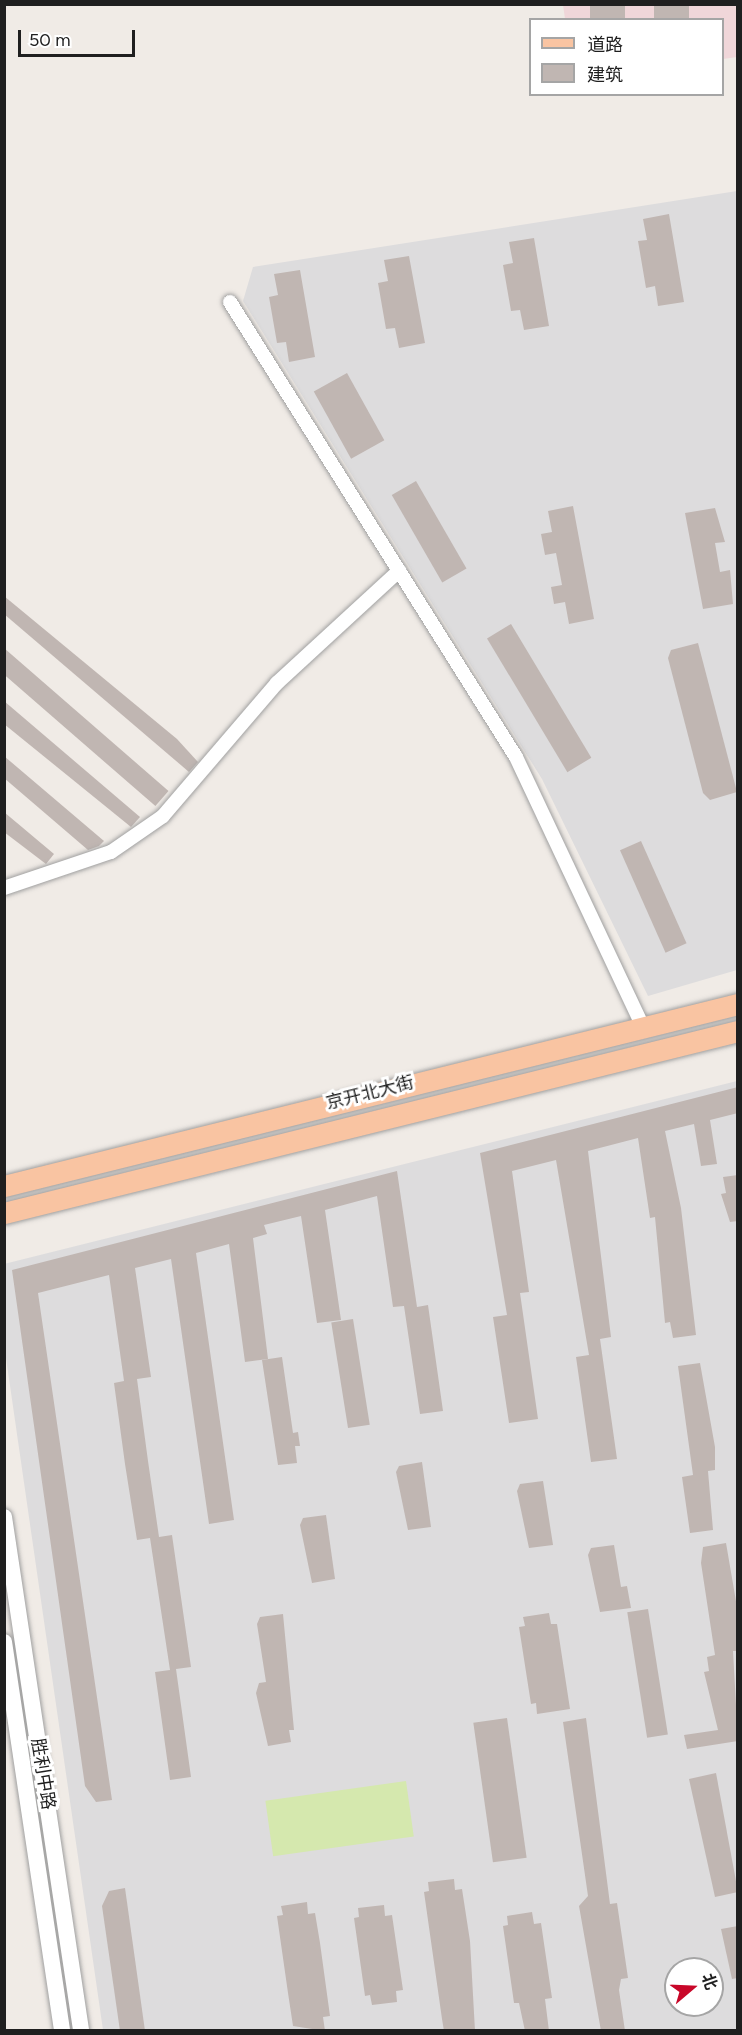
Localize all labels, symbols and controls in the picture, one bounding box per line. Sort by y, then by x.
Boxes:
scale bar [21,18,138,56]
legend [529,18,724,96]
text: 50 m [29,29,71,51]
text: 道路 [587,34,623,56]
text: 建筑 [587,64,623,86]
street label: 京开北大街 [324,1072,416,1114]
street label: 胜利中路 [27,1737,59,1811]
north arrow [664,1957,724,2017]
text: 北 [698,1971,721,1992]

